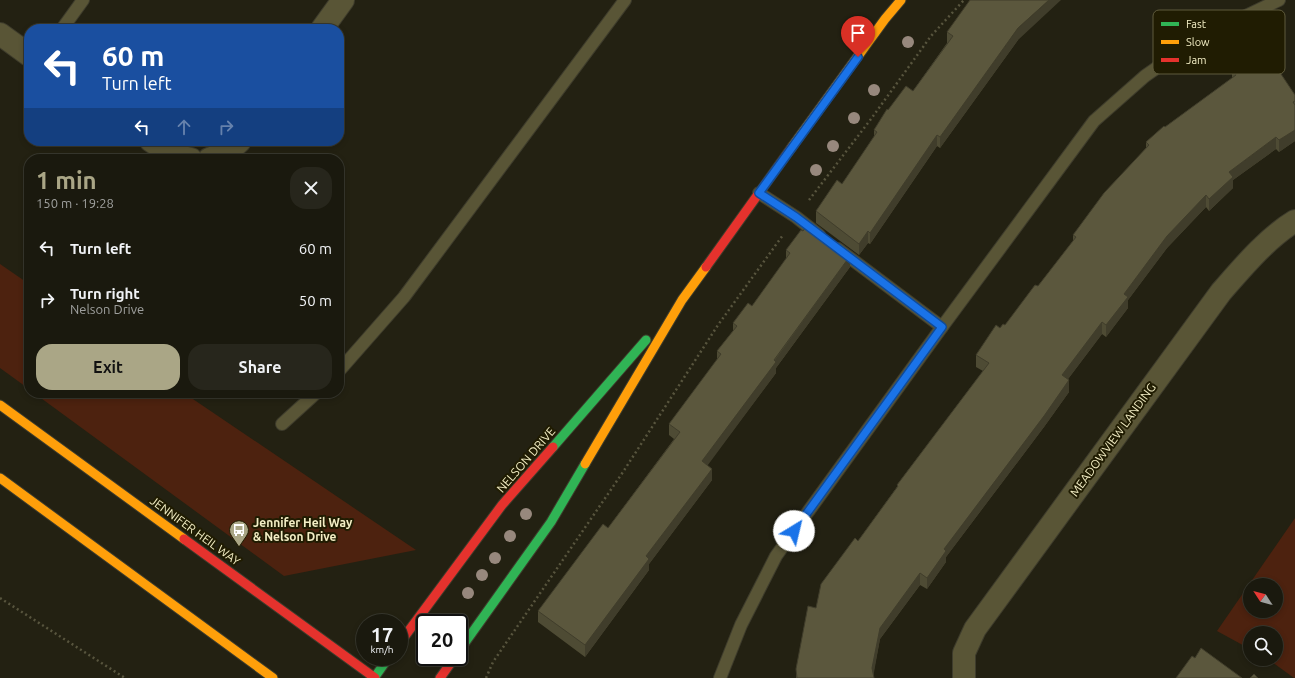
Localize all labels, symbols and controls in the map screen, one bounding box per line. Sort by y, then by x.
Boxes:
legend [1153,10,1285,74]
pin [841,16,875,57]
text: Fast [1186,18,1207,30]
icon: arrive [847,22,869,44]
text: Slow [1186,36,1210,48]
icon: left [36,40,88,92]
text: 60 m [102,40,164,71]
text: Jam [1186,54,1207,66]
text: Turn left [102,73,172,93]
icon: left [131,116,153,138]
icon: ahead [173,116,195,138]
icon: right [215,116,237,138]
text: 1 min [36,167,97,194]
button: close [290,167,332,209]
text: 150 m · 19:28 [36,196,114,210]
icon: left [36,237,58,259]
text: Turn left [70,240,131,257]
text: 60 m [299,240,332,257]
text: Turn right [70,285,140,302]
icon: right [36,289,58,311]
text: 50 m [299,292,332,309]
text: Nelson Drive [70,302,144,316]
button: Exit [36,344,180,390]
button: Share [188,344,332,390]
street label: MEADOWVIEW LANDING [1067,381,1158,499]
street label: NELSON DRIVE [494,424,558,495]
street label: JENNIFER HEIL WAY [148,494,243,568]
position arrow [773,510,815,552]
place label: Jennifer Heil Way & Nelson Drive [253,516,353,543]
bus stop icon: Jennifer Heil Way & Nelson Drive [228,519,250,547]
north arrow [1243,578,1283,618]
map controls [1243,578,1283,666]
speed limit sign: 20 [416,614,468,666]
text: 17 [371,623,393,646]
button: search [1243,626,1283,666]
text: km/h [370,644,394,655]

